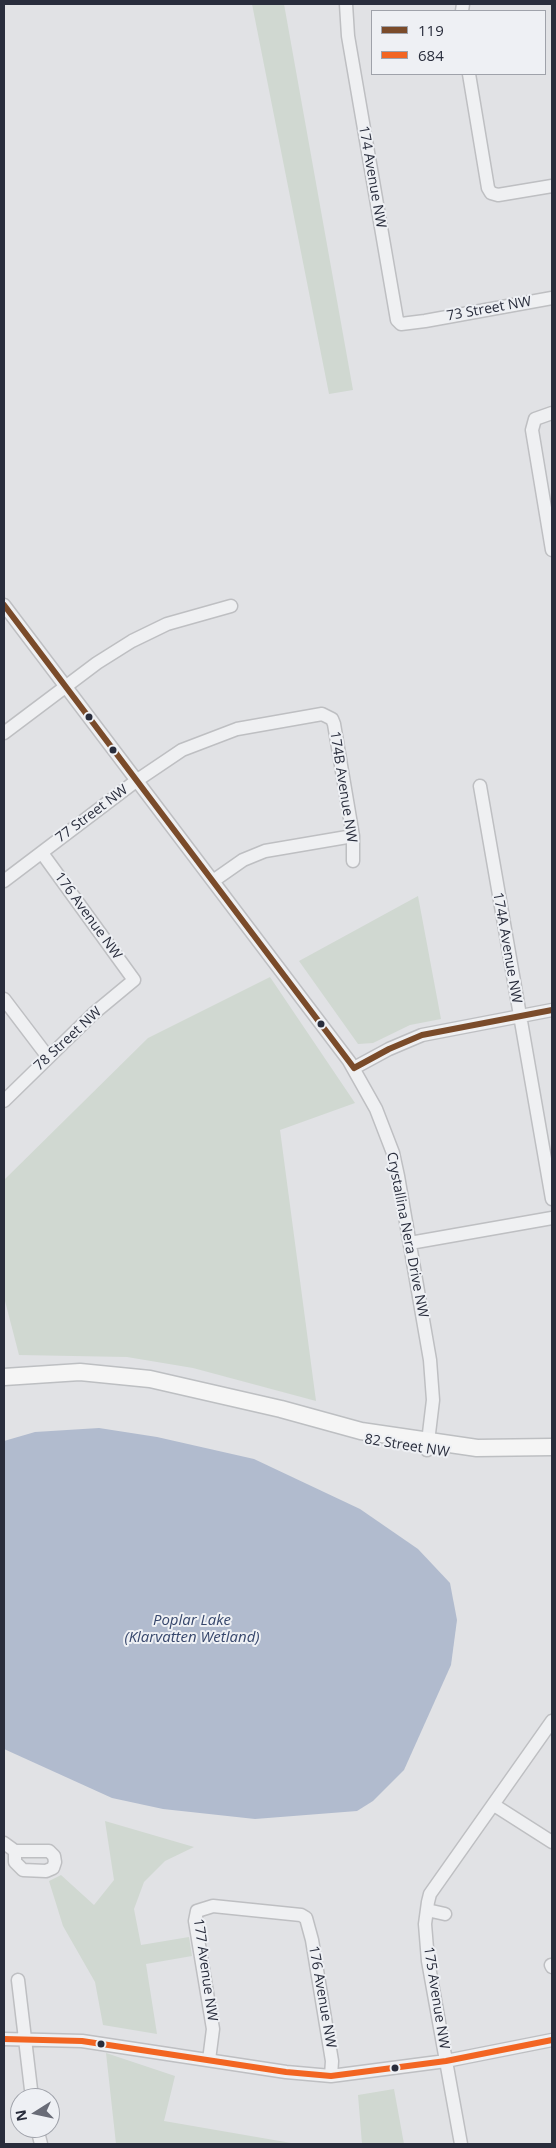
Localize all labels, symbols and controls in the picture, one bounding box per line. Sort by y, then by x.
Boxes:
legend [371,10,546,75]
text: 119 [418,20,444,40]
text: 684 [418,45,444,65]
street label: 174 Avenue NW [355,125,389,229]
street label: 73 Street NW [445,293,533,325]
unlabelled marker [84,712,94,722]
street label: 174B Avenue NW [326,730,360,844]
unlabelled marker [108,745,118,755]
street label: 77 Street NW [53,781,131,847]
street label: 176 Avenue NW [51,869,125,963]
street label: 174A Avenue NW [489,891,525,1005]
street label: 78 Street NW [31,1004,105,1074]
unlabelled marker [316,1019,326,1029]
street label: Crystallina Nera Drive NW [383,1151,431,1319]
street label: 82 Street NW [363,1431,451,1461]
water label: Poplar Lake (Klarvatten Wetland) [124,1612,260,1647]
street label: 177 Avenue NW [189,1918,221,2022]
street label: 176 Avenue NW [305,1945,339,2049]
street label: 175 Avenue NW [420,1946,452,2050]
unlabelled marker [96,2039,106,2049]
unlabelled marker [390,2063,400,2073]
north arrow [10,2088,60,2138]
text: N [10,2108,31,2123]

